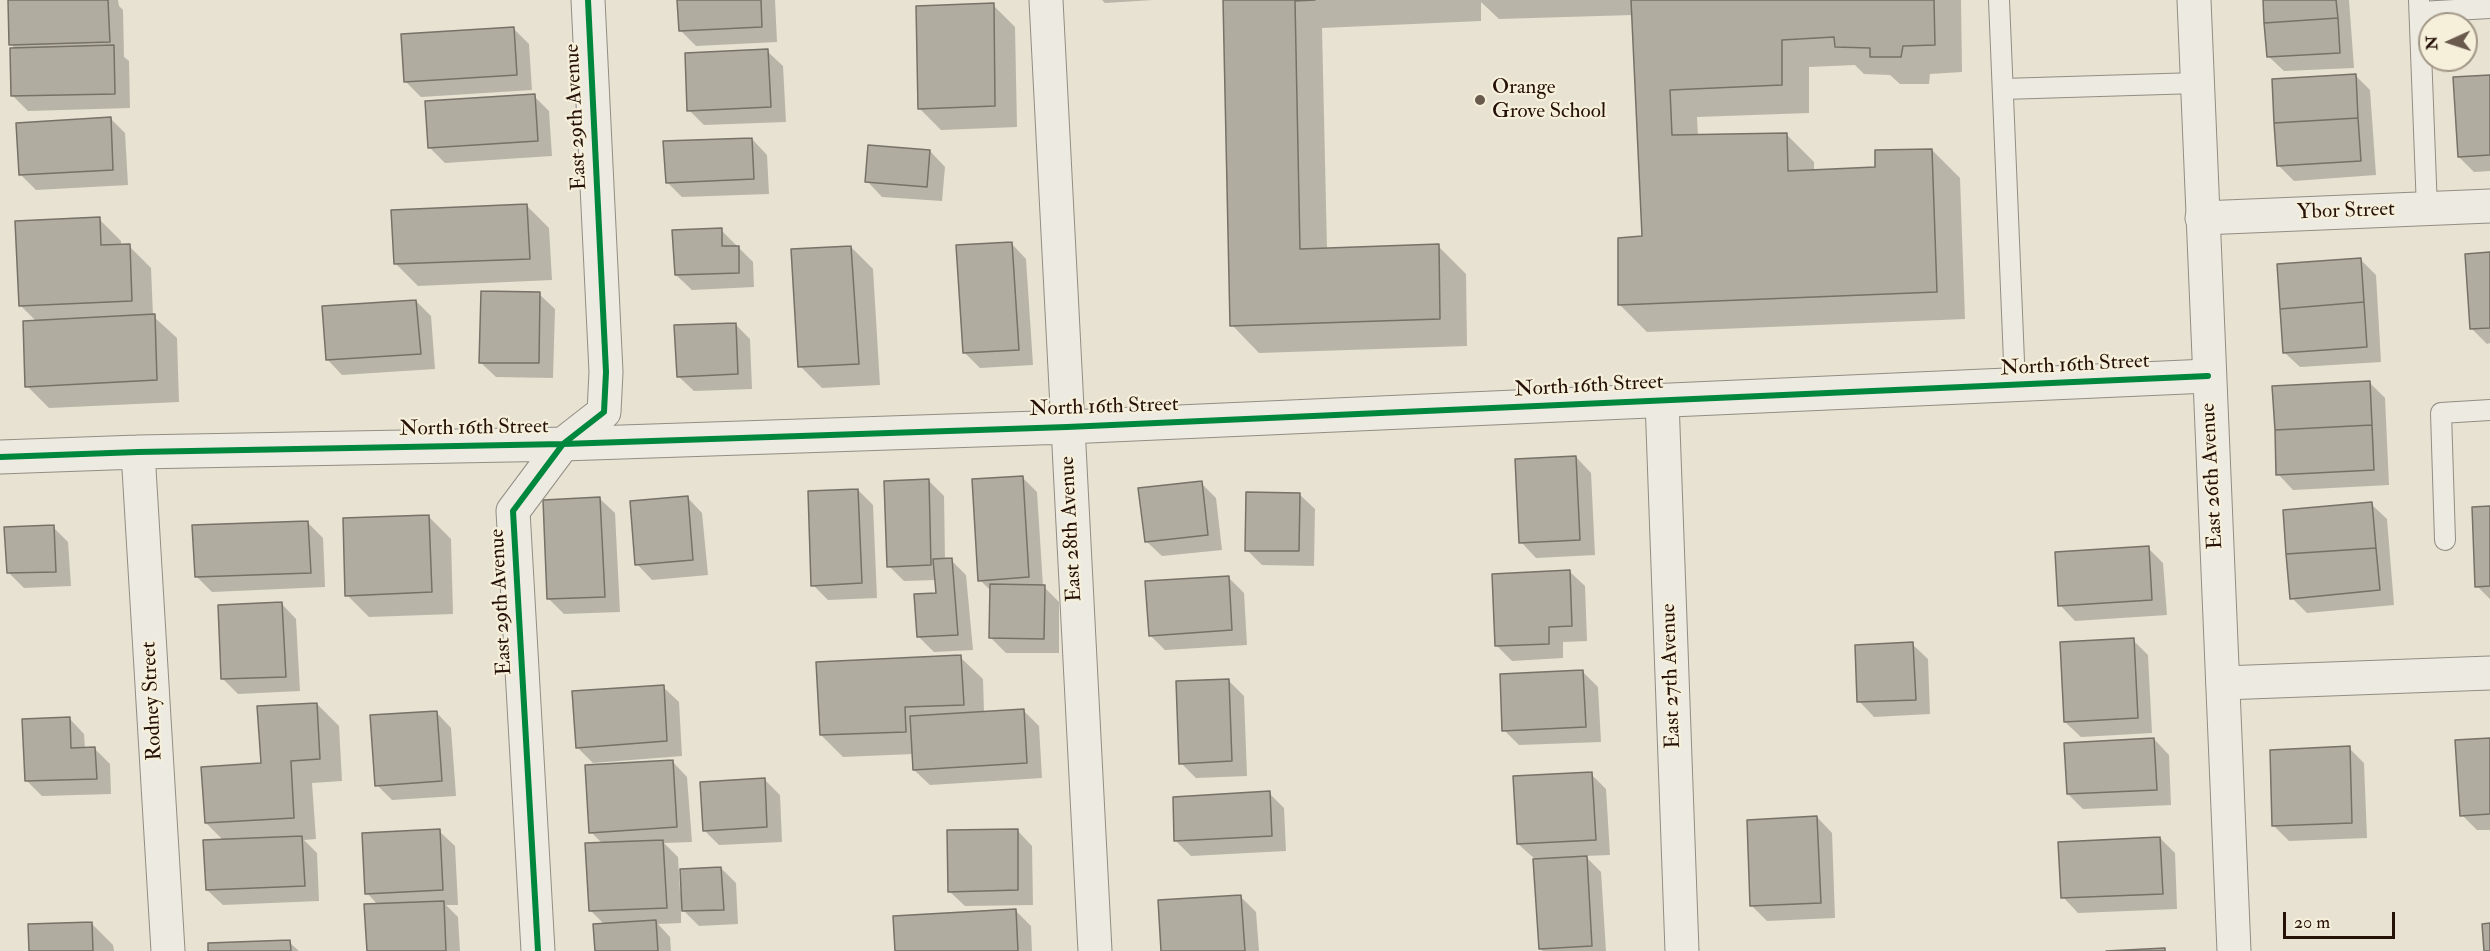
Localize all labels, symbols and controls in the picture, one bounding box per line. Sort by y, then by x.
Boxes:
north arrow [2418,12,2478,72]
text: N [2422,35,2442,51]
street label: East 29th Avenue [561,43,593,191]
place label: Orange Grove School [1492,75,1606,125]
marker: Orange Grove School [1473,93,1487,107]
street label: Ybor Street [2297,198,2395,226]
street label: North 16th Street [2000,350,2150,382]
street label: North 16th Street [1514,371,1664,403]
street label: North 16th Street [1029,393,1179,423]
street label: East 26th Avenue [2197,402,2229,550]
street label: North 16th Street [399,415,549,443]
street label: East 28th Avenue [1056,456,1088,602]
street label: East 29th Avenue [486,528,518,676]
street label: East 27th Avenue [1657,603,1687,749]
street label: Rodney Street [137,641,169,761]
scale bar [2286,900,2398,938]
text: 20 m [2294,911,2330,934]

